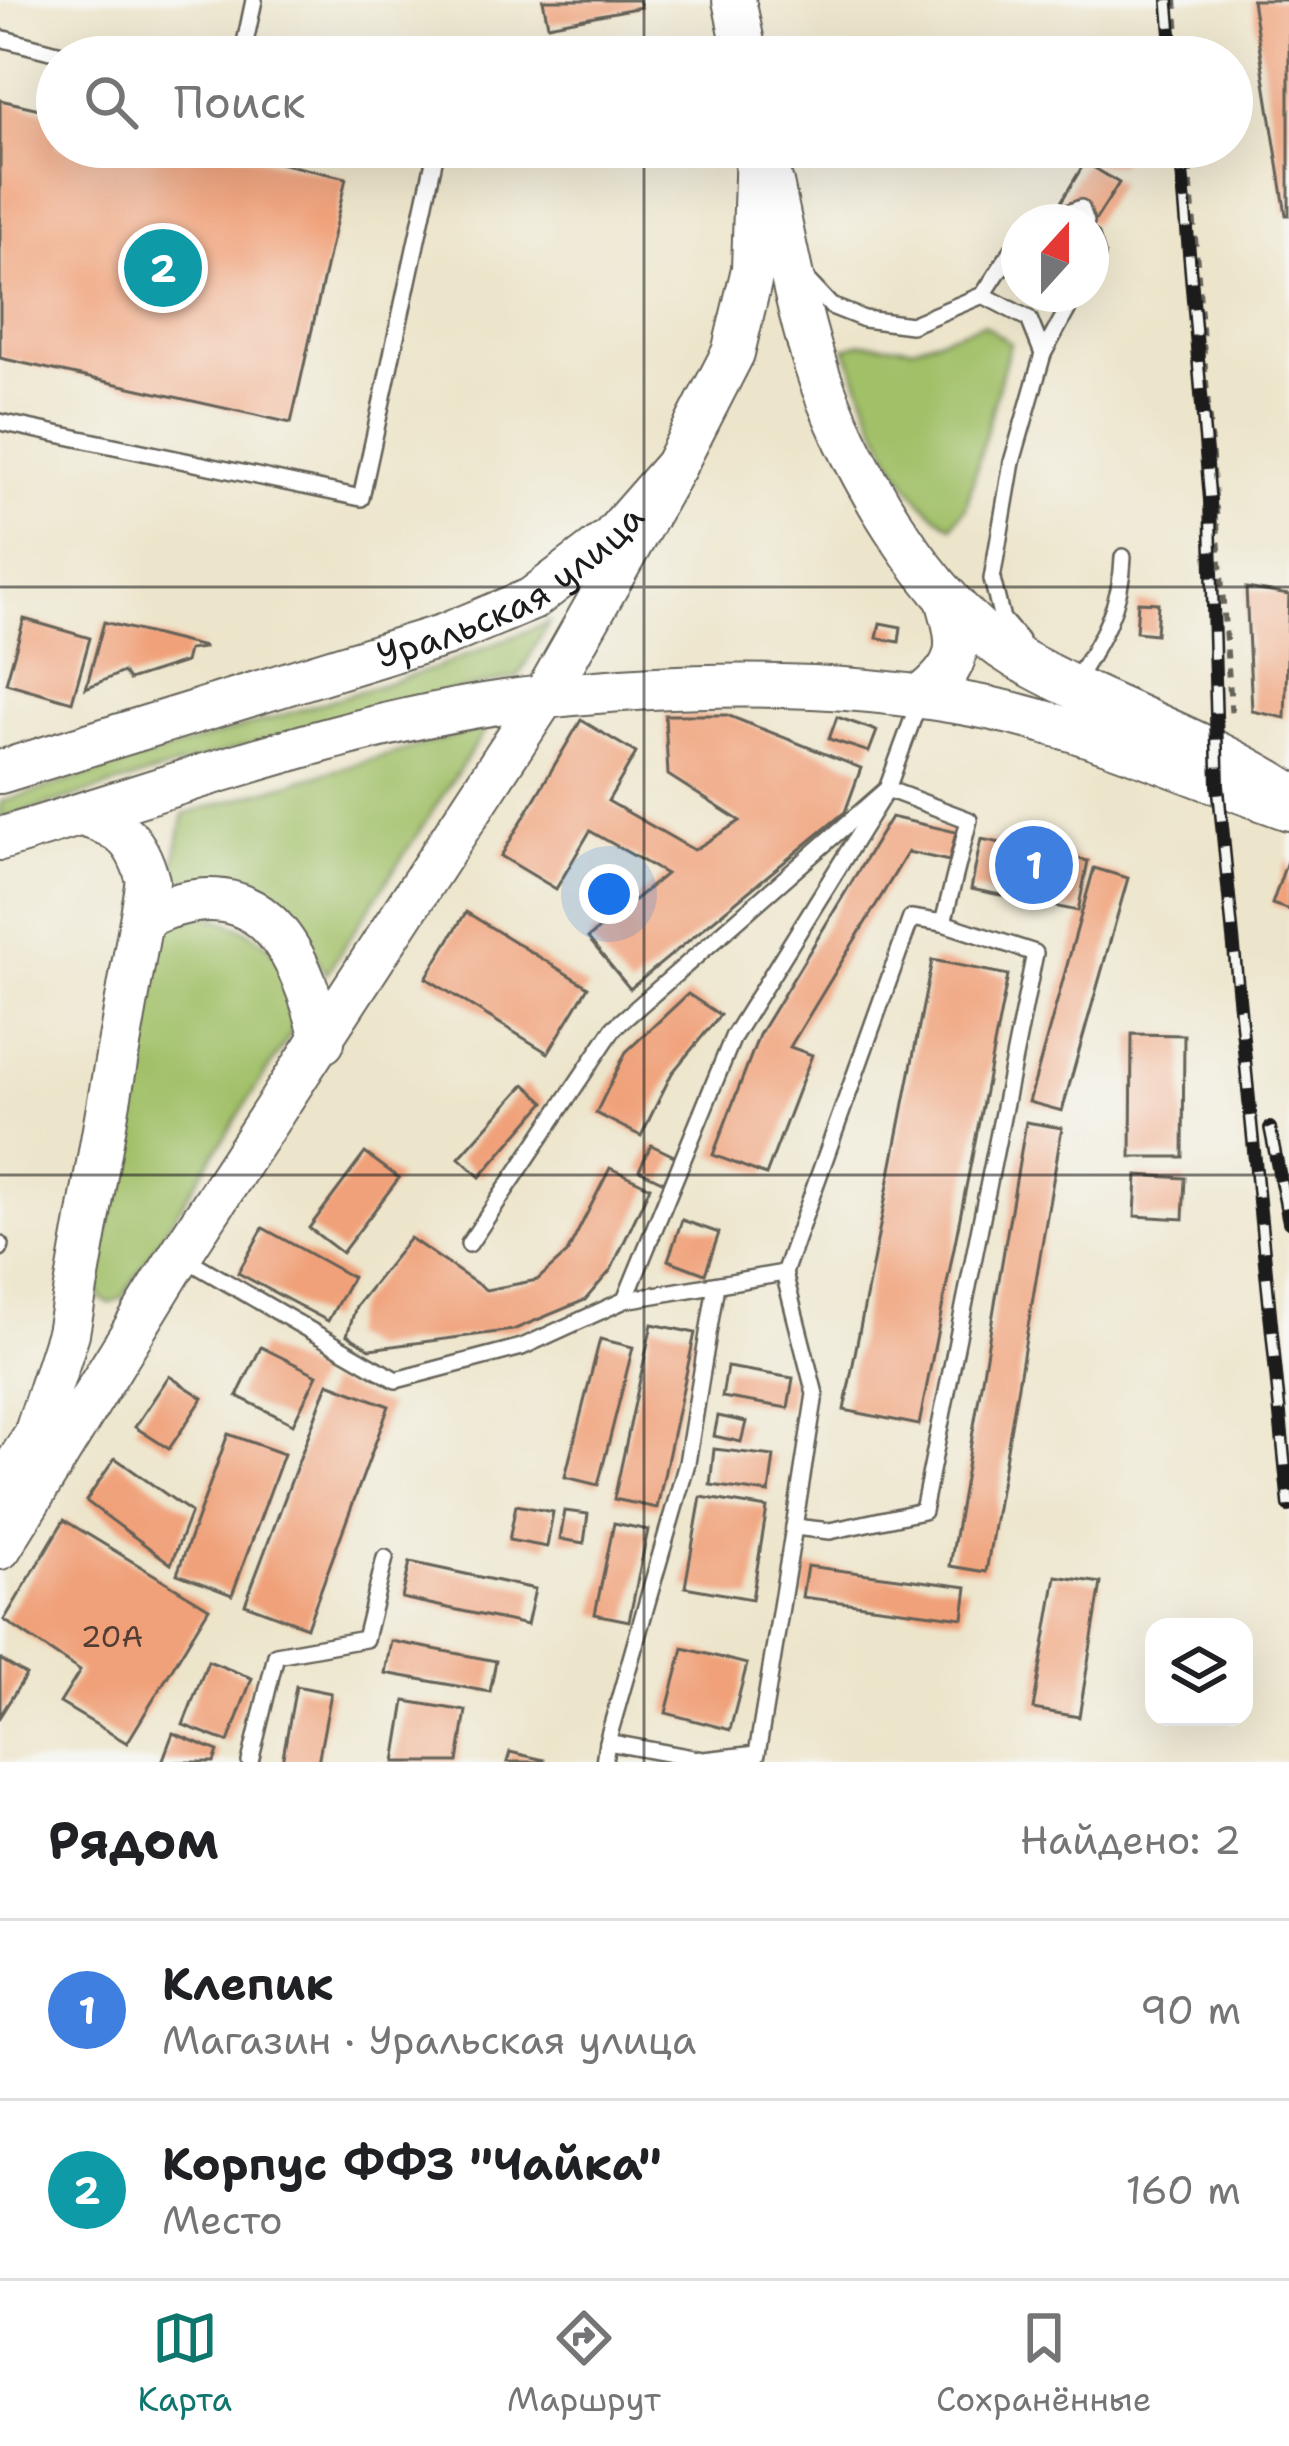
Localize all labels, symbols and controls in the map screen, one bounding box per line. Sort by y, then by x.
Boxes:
search box [36,36,1253,168]
icon: search [78,69,144,135]
text: Поиск [174,72,305,132]
north arrow [1001,204,1109,312]
pin: 2 [124,223,202,313]
street label: Уральская улица [370,494,655,679]
pin: 1 [995,820,1073,910]
your location [579,864,639,924]
house number: 20А [81,1616,143,1657]
map controls [1145,1618,1253,1726]
button: layers [1145,1618,1253,1726]
text: Рядом [48,1806,219,1874]
text: Найдено: 2 [1020,1814,1241,1866]
text: Клепик [162,1954,334,2014]
text: 1 [78,1984,96,2036]
text: 90 m [1140,1984,1241,2036]
text: Магазин · Уральская улица [162,2014,696,2066]
text: Корпус ФФЗ "Чайка" [162,2134,662,2194]
text: 2 [73,2164,101,2216]
text: 160 m [1126,2164,1241,2216]
text: Место [162,2194,283,2246]
tab: Карта [138,2305,232,2422]
tab: Маршрут [507,2305,661,2422]
tab: Сохранённые [936,2305,1151,2422]

